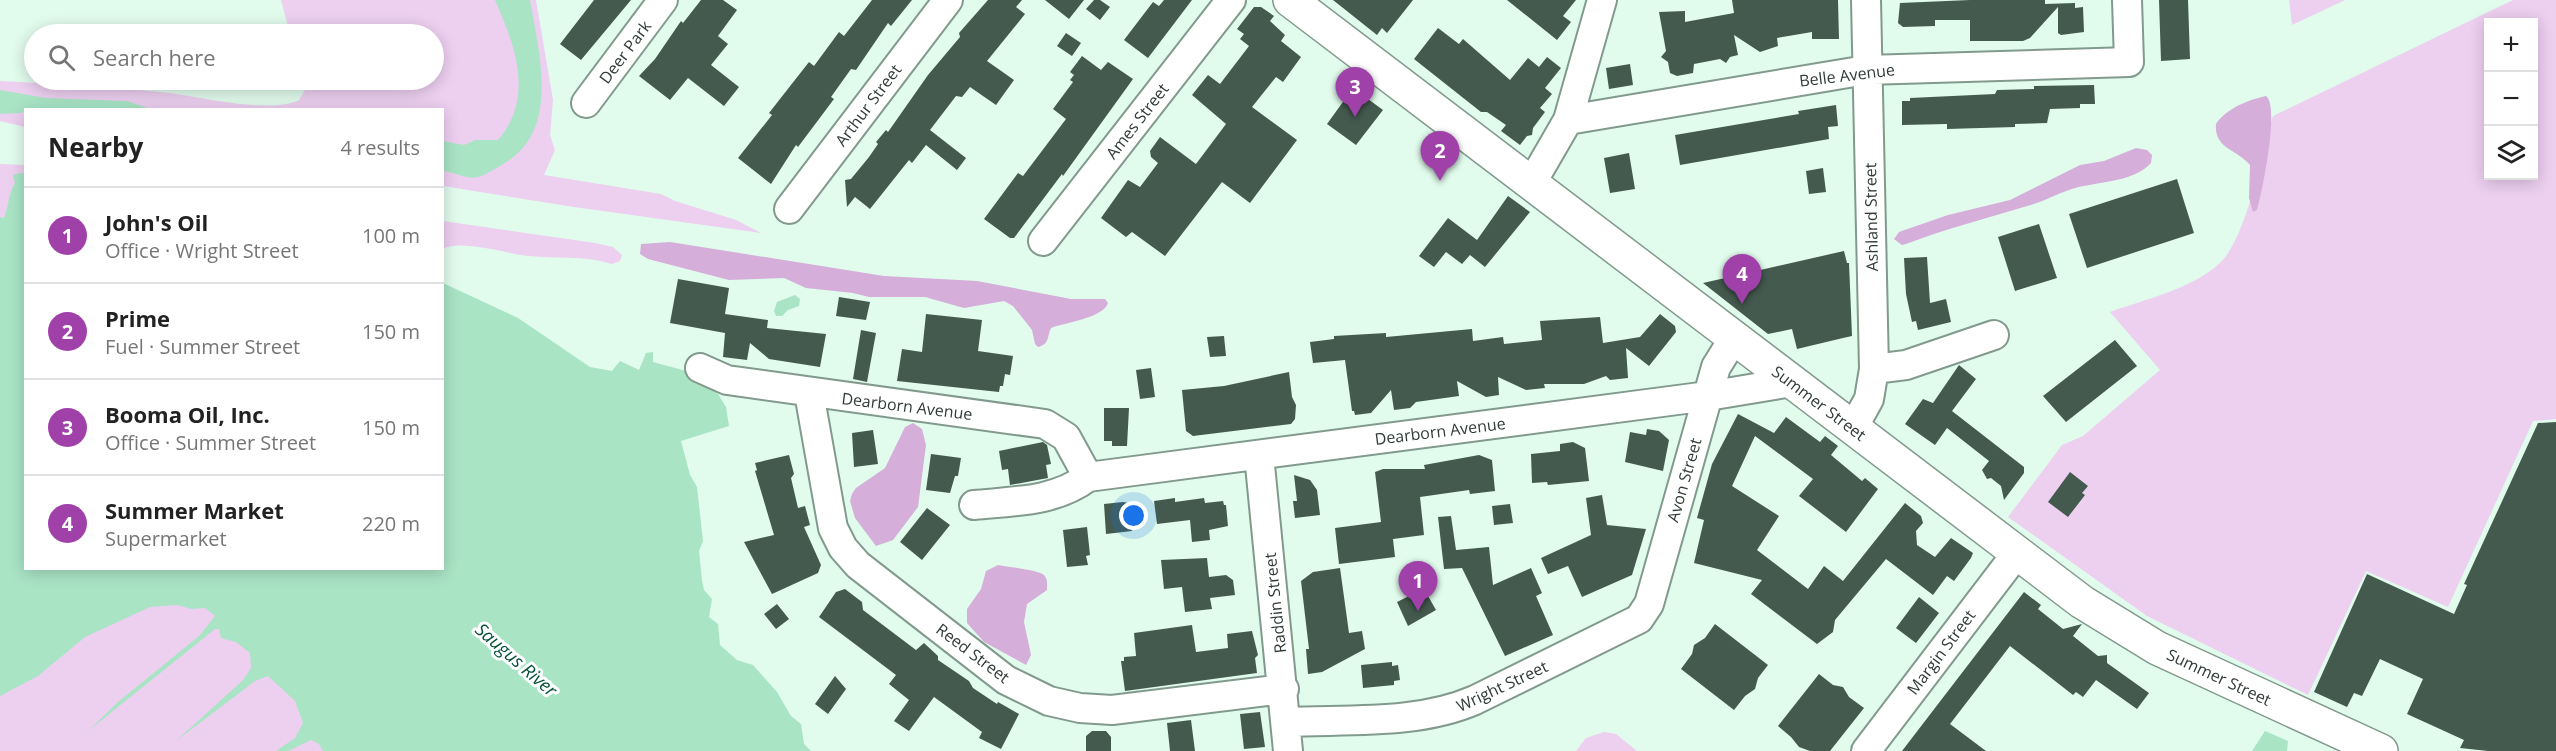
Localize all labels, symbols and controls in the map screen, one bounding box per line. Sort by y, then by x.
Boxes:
street label: Deer Park [594,15,656,88]
map controls [2484,18,2538,180]
button: + [2484,18,2538,72]
search box [24,24,444,90]
icon: search [45,41,78,74]
text: Search here [93,42,216,72]
street label: Belle Avenue [1798,58,1896,92]
street label: Arthur Street [830,59,906,151]
pin: 3 [1336,68,1374,117]
button: − [2484,72,2538,126]
street label: Ames Street [1101,78,1174,163]
button: layers [2484,126,2538,180]
text: Nearby [48,129,143,165]
pin: 2 [1420,132,1460,181]
text: 4 results [340,134,420,161]
street label: Ashland Street [1859,162,1883,272]
text: John's Oil [105,207,208,237]
text: 1 [62,222,73,249]
text: 100 m [362,222,420,249]
text: Office · Wright Street [105,237,299,264]
pin: 4 [1722,254,1762,304]
text: Prime [105,303,170,333]
text: 2 [62,318,73,345]
text: 150 m [362,318,420,345]
text: Fuel · Summer Street [105,333,300,360]
street label: Summer Street [1767,360,1871,446]
street label: Dearborn Avenue [840,387,974,425]
text: Booma Oil, Inc. [105,399,270,429]
street label: Dearborn Avenue [1373,412,1507,450]
text: 3 [62,414,73,441]
text: 150 m [362,414,420,441]
text: Office · Summer Street [105,429,316,456]
street label: Avon Street [1662,435,1707,525]
text: Summer Market [105,495,284,525]
your location [1119,501,1148,530]
text: 4 [62,510,73,537]
text: 220 m [362,510,420,537]
text: Supermarket [105,525,227,552]
street label: Raddin Street [1259,551,1291,654]
pin: 1 [1398,562,1438,611]
street label: Margin Street [1902,605,1980,699]
water label: Saugus River [471,617,563,702]
street label: Reed Street [932,618,1014,688]
street label: Summer Street [2163,643,2275,711]
street label: Wright Street [1453,655,1552,717]

